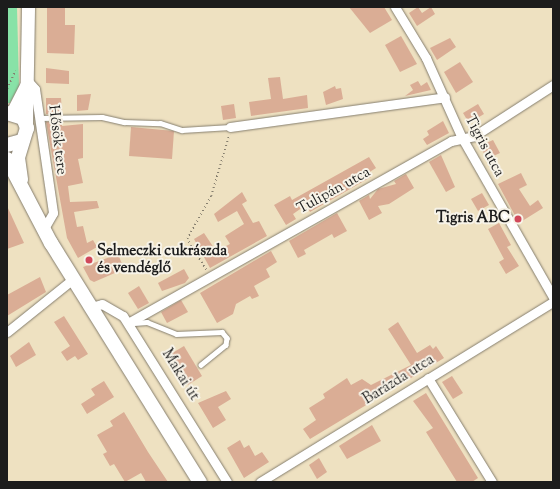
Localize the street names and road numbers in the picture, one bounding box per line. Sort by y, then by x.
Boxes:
street label: Hősök tere [44,104,70,176]
street label: Tigris utca [460,112,508,180]
street label: Tulipán utca [294,163,374,219]
street label: Makai út [157,346,203,404]
street label: Barázda utca [360,351,438,409]

